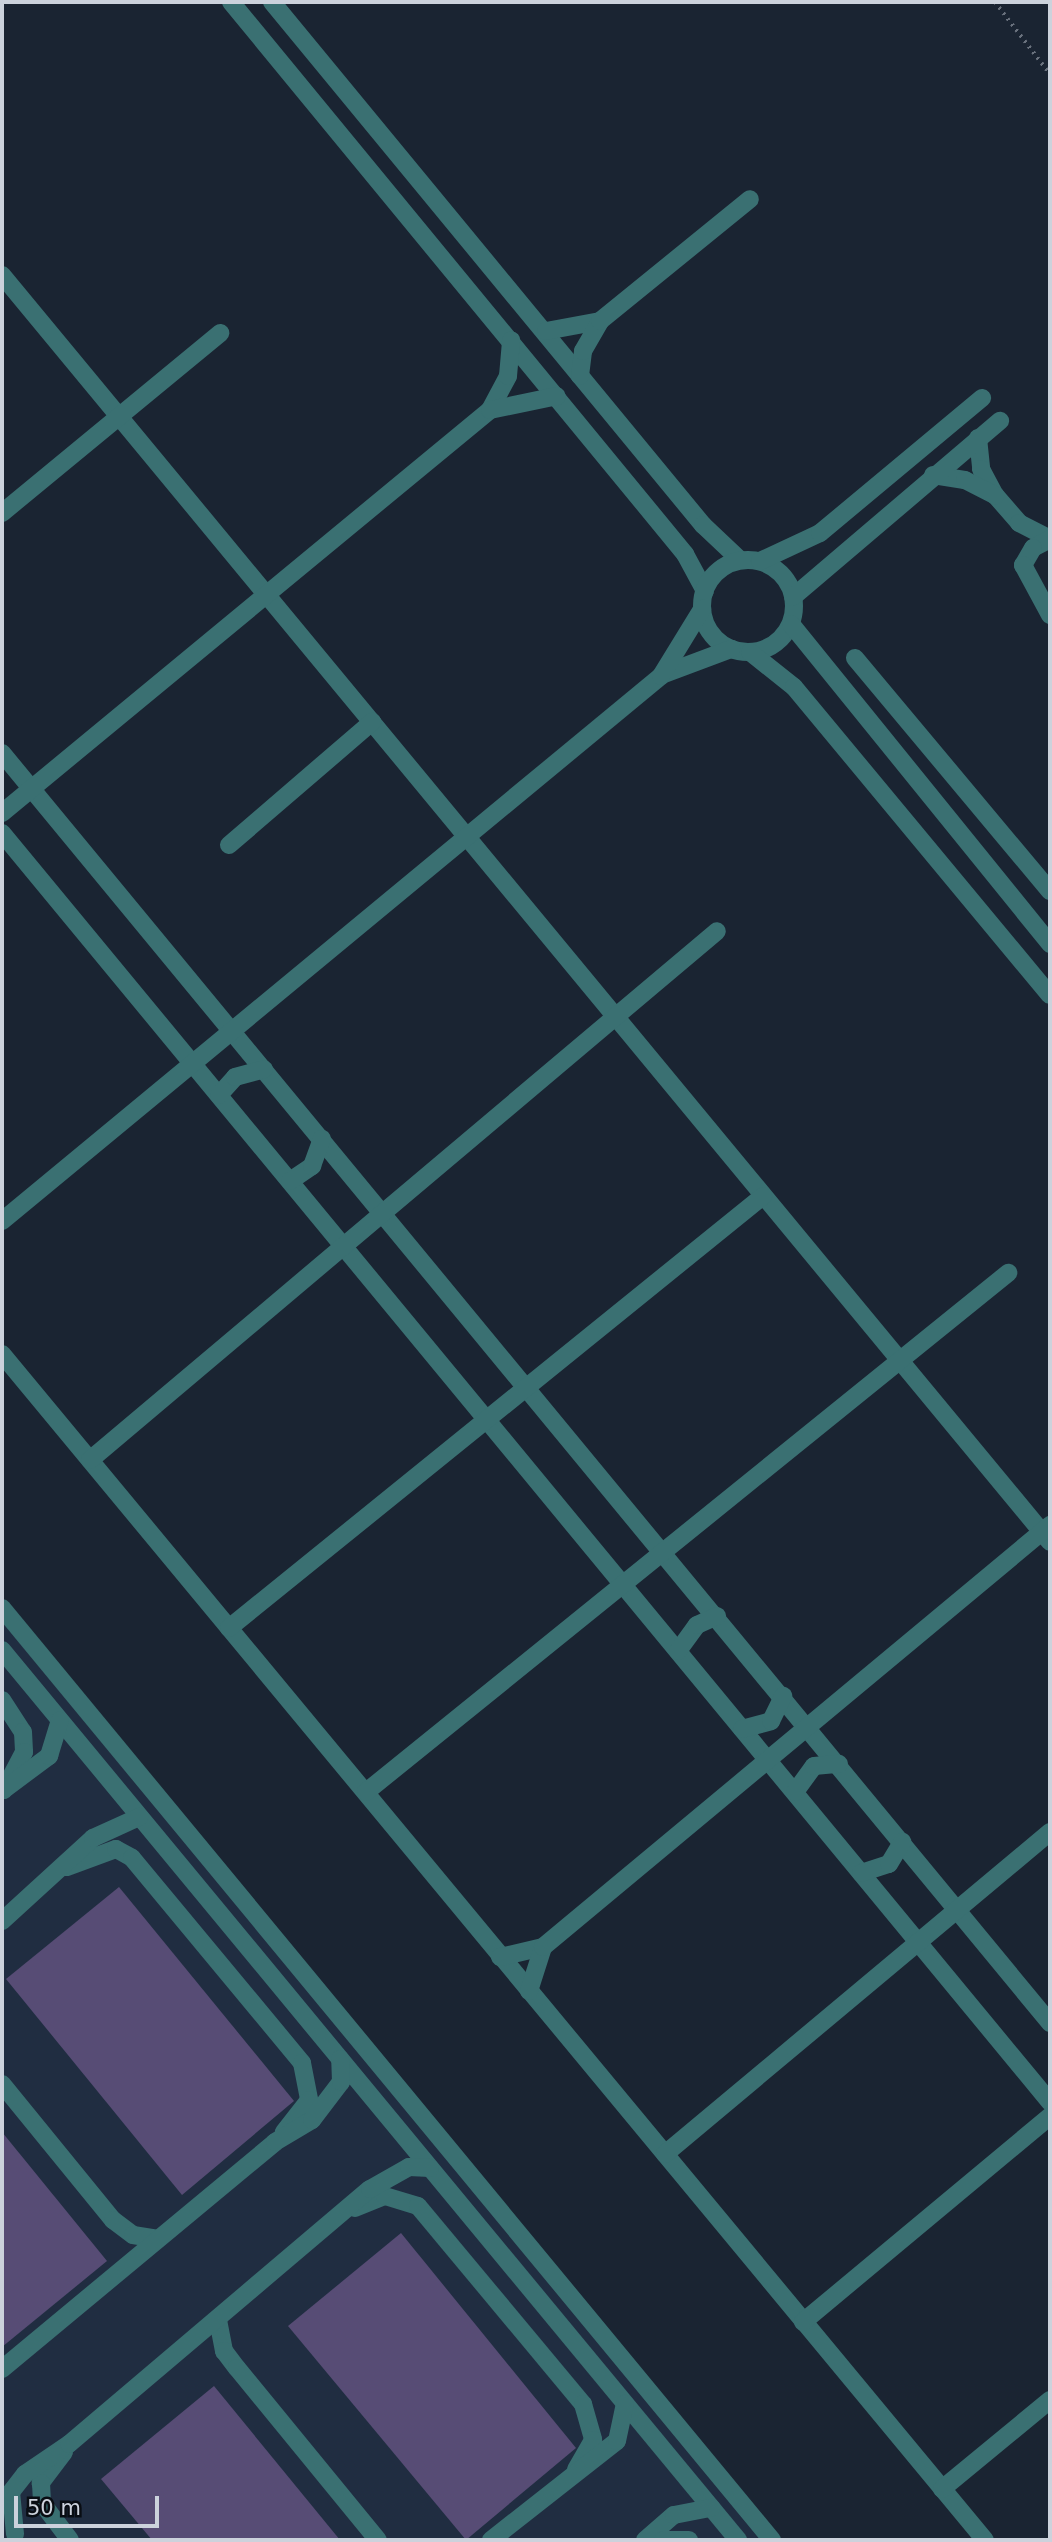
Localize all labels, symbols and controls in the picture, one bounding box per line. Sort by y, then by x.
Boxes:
scale bar [18,2482,163,2526]
text: 50 m [27,2496,81,2520]

